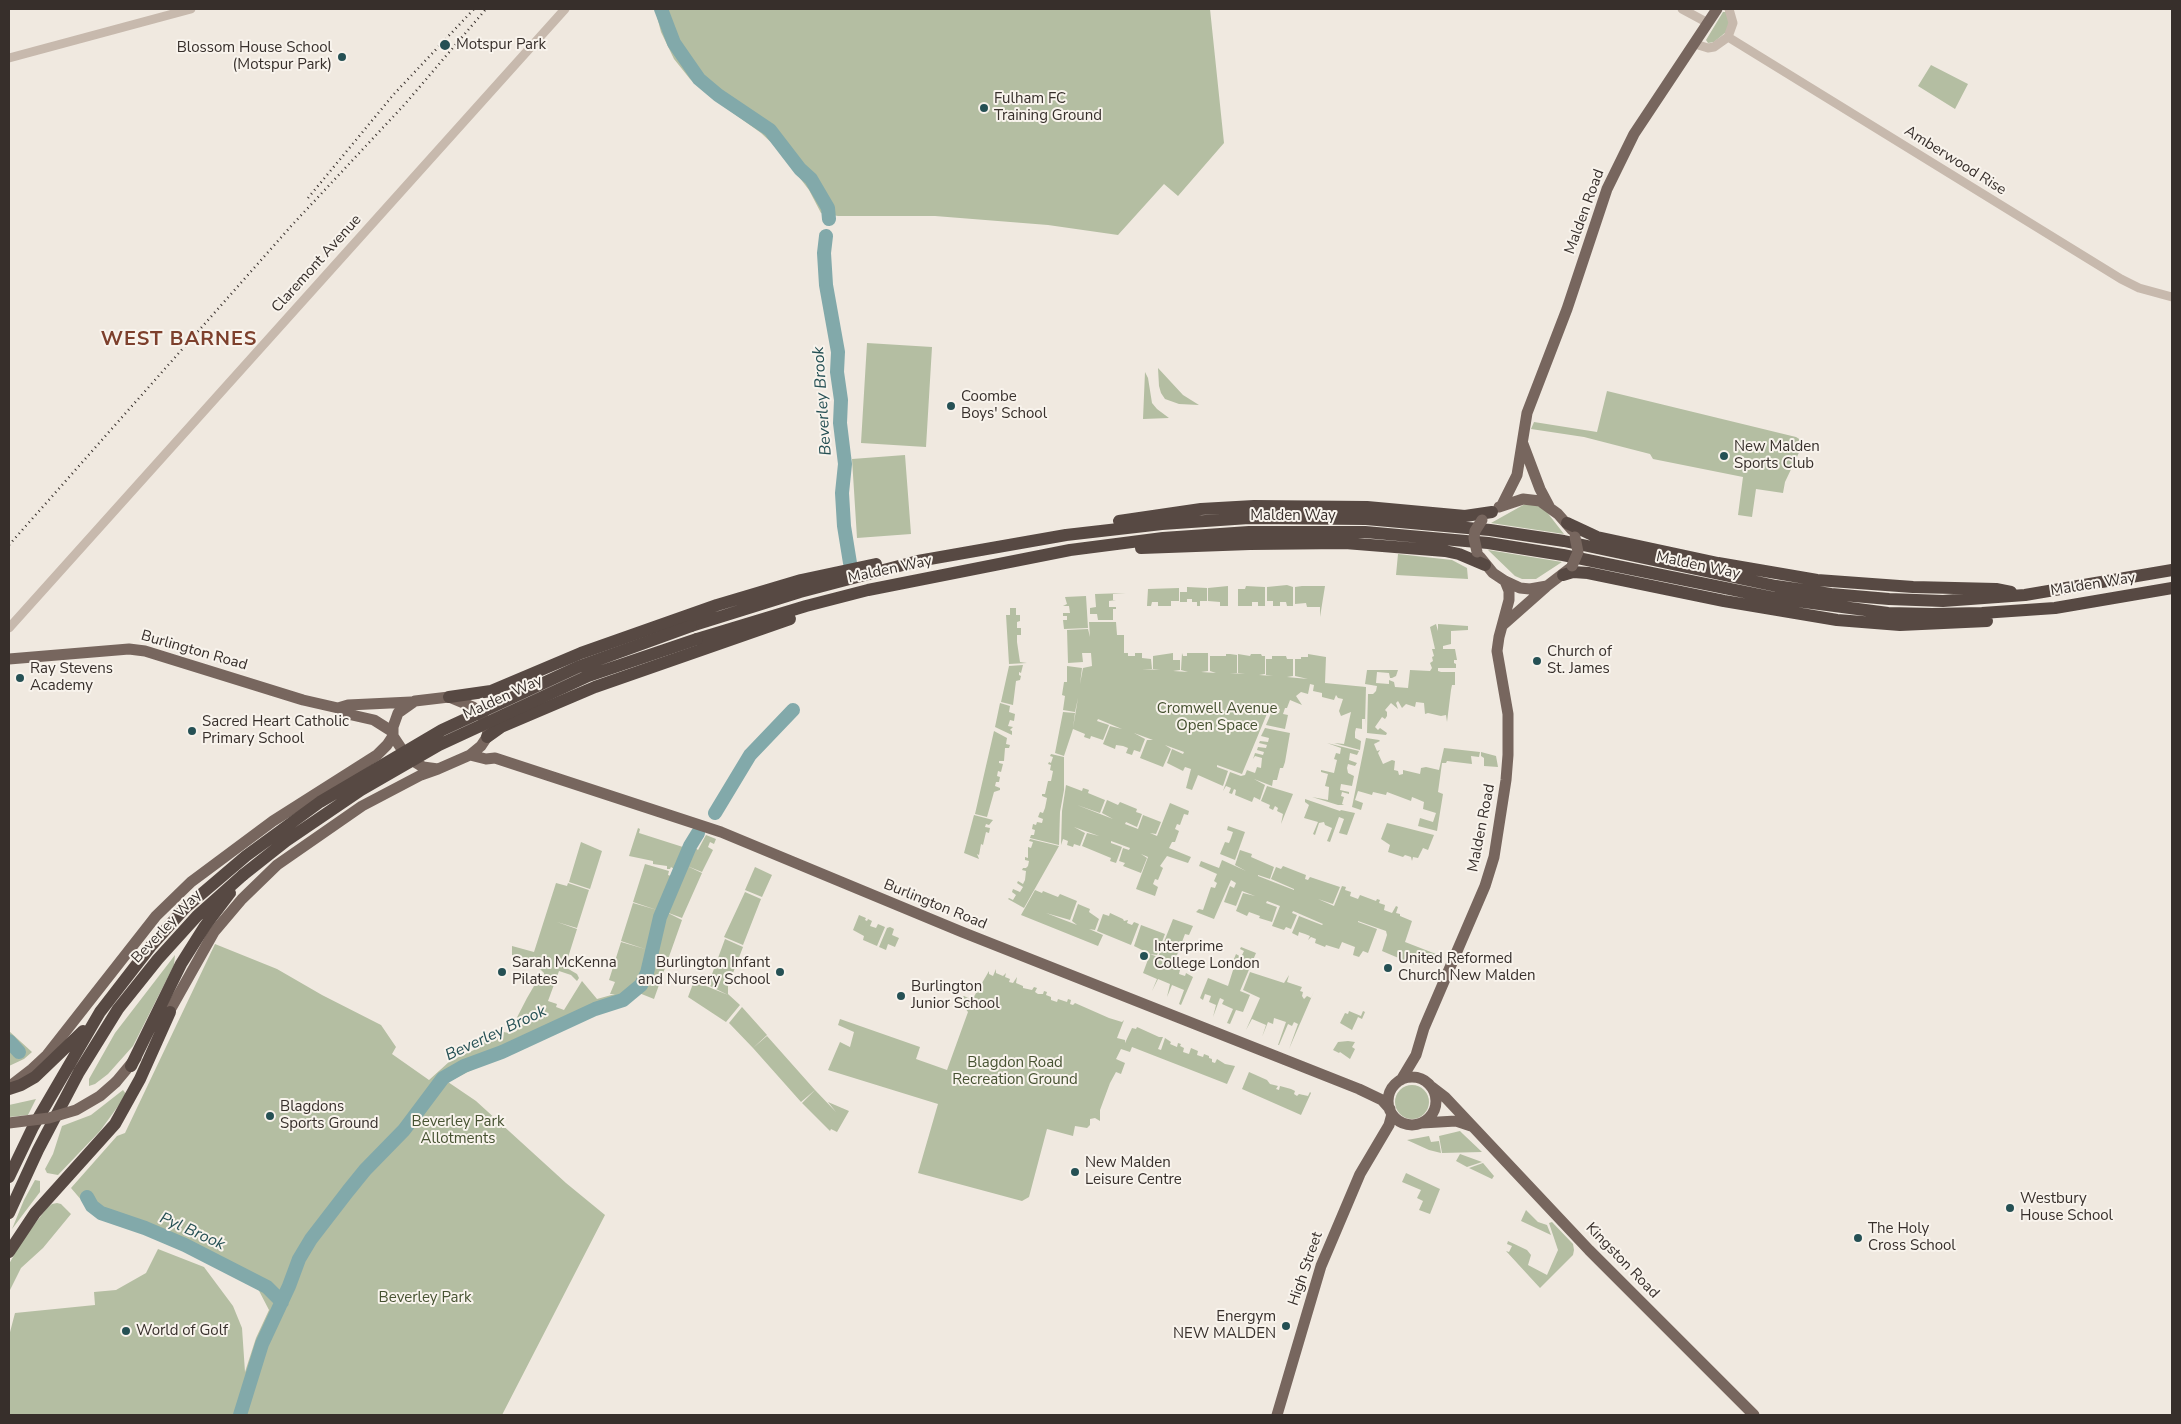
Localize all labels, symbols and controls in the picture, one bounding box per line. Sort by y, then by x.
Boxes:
place label: Motspur Park [456,36,546,54]
marker: Motspur Park [438,38,452,52]
place label: Blossom House School (Motspur Park) [177,39,332,74]
marker: Blossom House School (Motspur Park) [336,51,348,63]
place label: Fulham FC Training Ground [994,90,1102,125]
marker: Fulham FC Training Ground [978,102,990,114]
street label: Amberwood Rise [1901,122,2009,200]
street label: Malden Road [1561,167,1609,257]
street label: Claremont Avenue [268,211,366,317]
district label: WEST BARNES [99,328,259,352]
water label: Beverley Brook [810,346,836,456]
place label: Coombe Boys' School [961,388,1047,423]
marker: Coombe Boys' School [945,400,957,412]
place label: New Malden Sports Club [1734,438,1820,473]
marker: New Malden Sports Club [1718,450,1730,462]
street label: Malden Way [1250,507,1336,525]
street label: Malden Way [1654,548,1742,584]
street label: Malden Way [846,552,934,588]
street label: Malden Way [2049,569,2137,601]
street label: Burlington Road [139,627,249,675]
place label: Church of St. James [1547,643,1612,678]
marker: Church of St. James [1531,655,1543,667]
place label: Ray Stevens Academy [30,660,113,695]
marker: Ray Stevens Academy [14,672,26,684]
street label: Malden Way [460,672,546,724]
park label: Cromwell Avenue Open Space [1157,700,1277,735]
place label: Sacred Heart Catholic Primary School [202,713,349,748]
marker: Sacred Heart Catholic Primary School [186,725,198,737]
street label: Malden Road [1465,783,1499,873]
street label: Burlington Road [881,876,989,934]
street label: Beverley Way [128,886,206,968]
place label: Interprime College London [1154,938,1260,973]
marker: Interprime College London [1138,950,1150,962]
place label: United Reformed Church New Malden [1398,950,1535,985]
place label: Sarah McKenna Pilates [512,954,617,989]
place label: Burlington Infant and Nursery School [638,954,770,989]
marker: United Reformed Church New Malden [1382,962,1394,974]
marker: Sarah McKenna Pilates [496,966,508,978]
marker: Burlington Infant and Nursery School [774,966,786,978]
place label: Burlington Junior School [911,978,1000,1013]
marker: Burlington Junior School [895,990,907,1002]
water label: Beverley Brook [442,1002,550,1066]
park label: Blagdon Road Recreation Ground [952,1054,1078,1089]
place label: Blagdons Sports Ground [280,1098,379,1133]
marker: Blagdons Sports Ground [264,1110,276,1122]
park label: Beverley Park Allotments [412,1113,504,1148]
place label: New Malden Leisure Centre [1085,1154,1182,1189]
marker: New Malden Leisure Centre [1069,1166,1081,1178]
place label: Westbury House School [2020,1190,2113,1225]
marker: Westbury House School [2004,1202,2016,1214]
water label: Pyl Brook [156,1209,228,1255]
street label: Kingston Road [1581,1219,1663,1303]
place label: The Holy Cross School [1868,1220,1956,1255]
street label: High Street [1285,1230,1327,1308]
marker: The Holy Cross School [1852,1232,1864,1244]
park label: Beverley Park [379,1289,471,1307]
place label: Energym NEW MALDEN [1173,1308,1276,1343]
marker: Energym NEW MALDEN [1280,1320,1292,1332]
place label: World of Golf [136,1322,228,1340]
marker: World of Golf [120,1325,132,1337]

